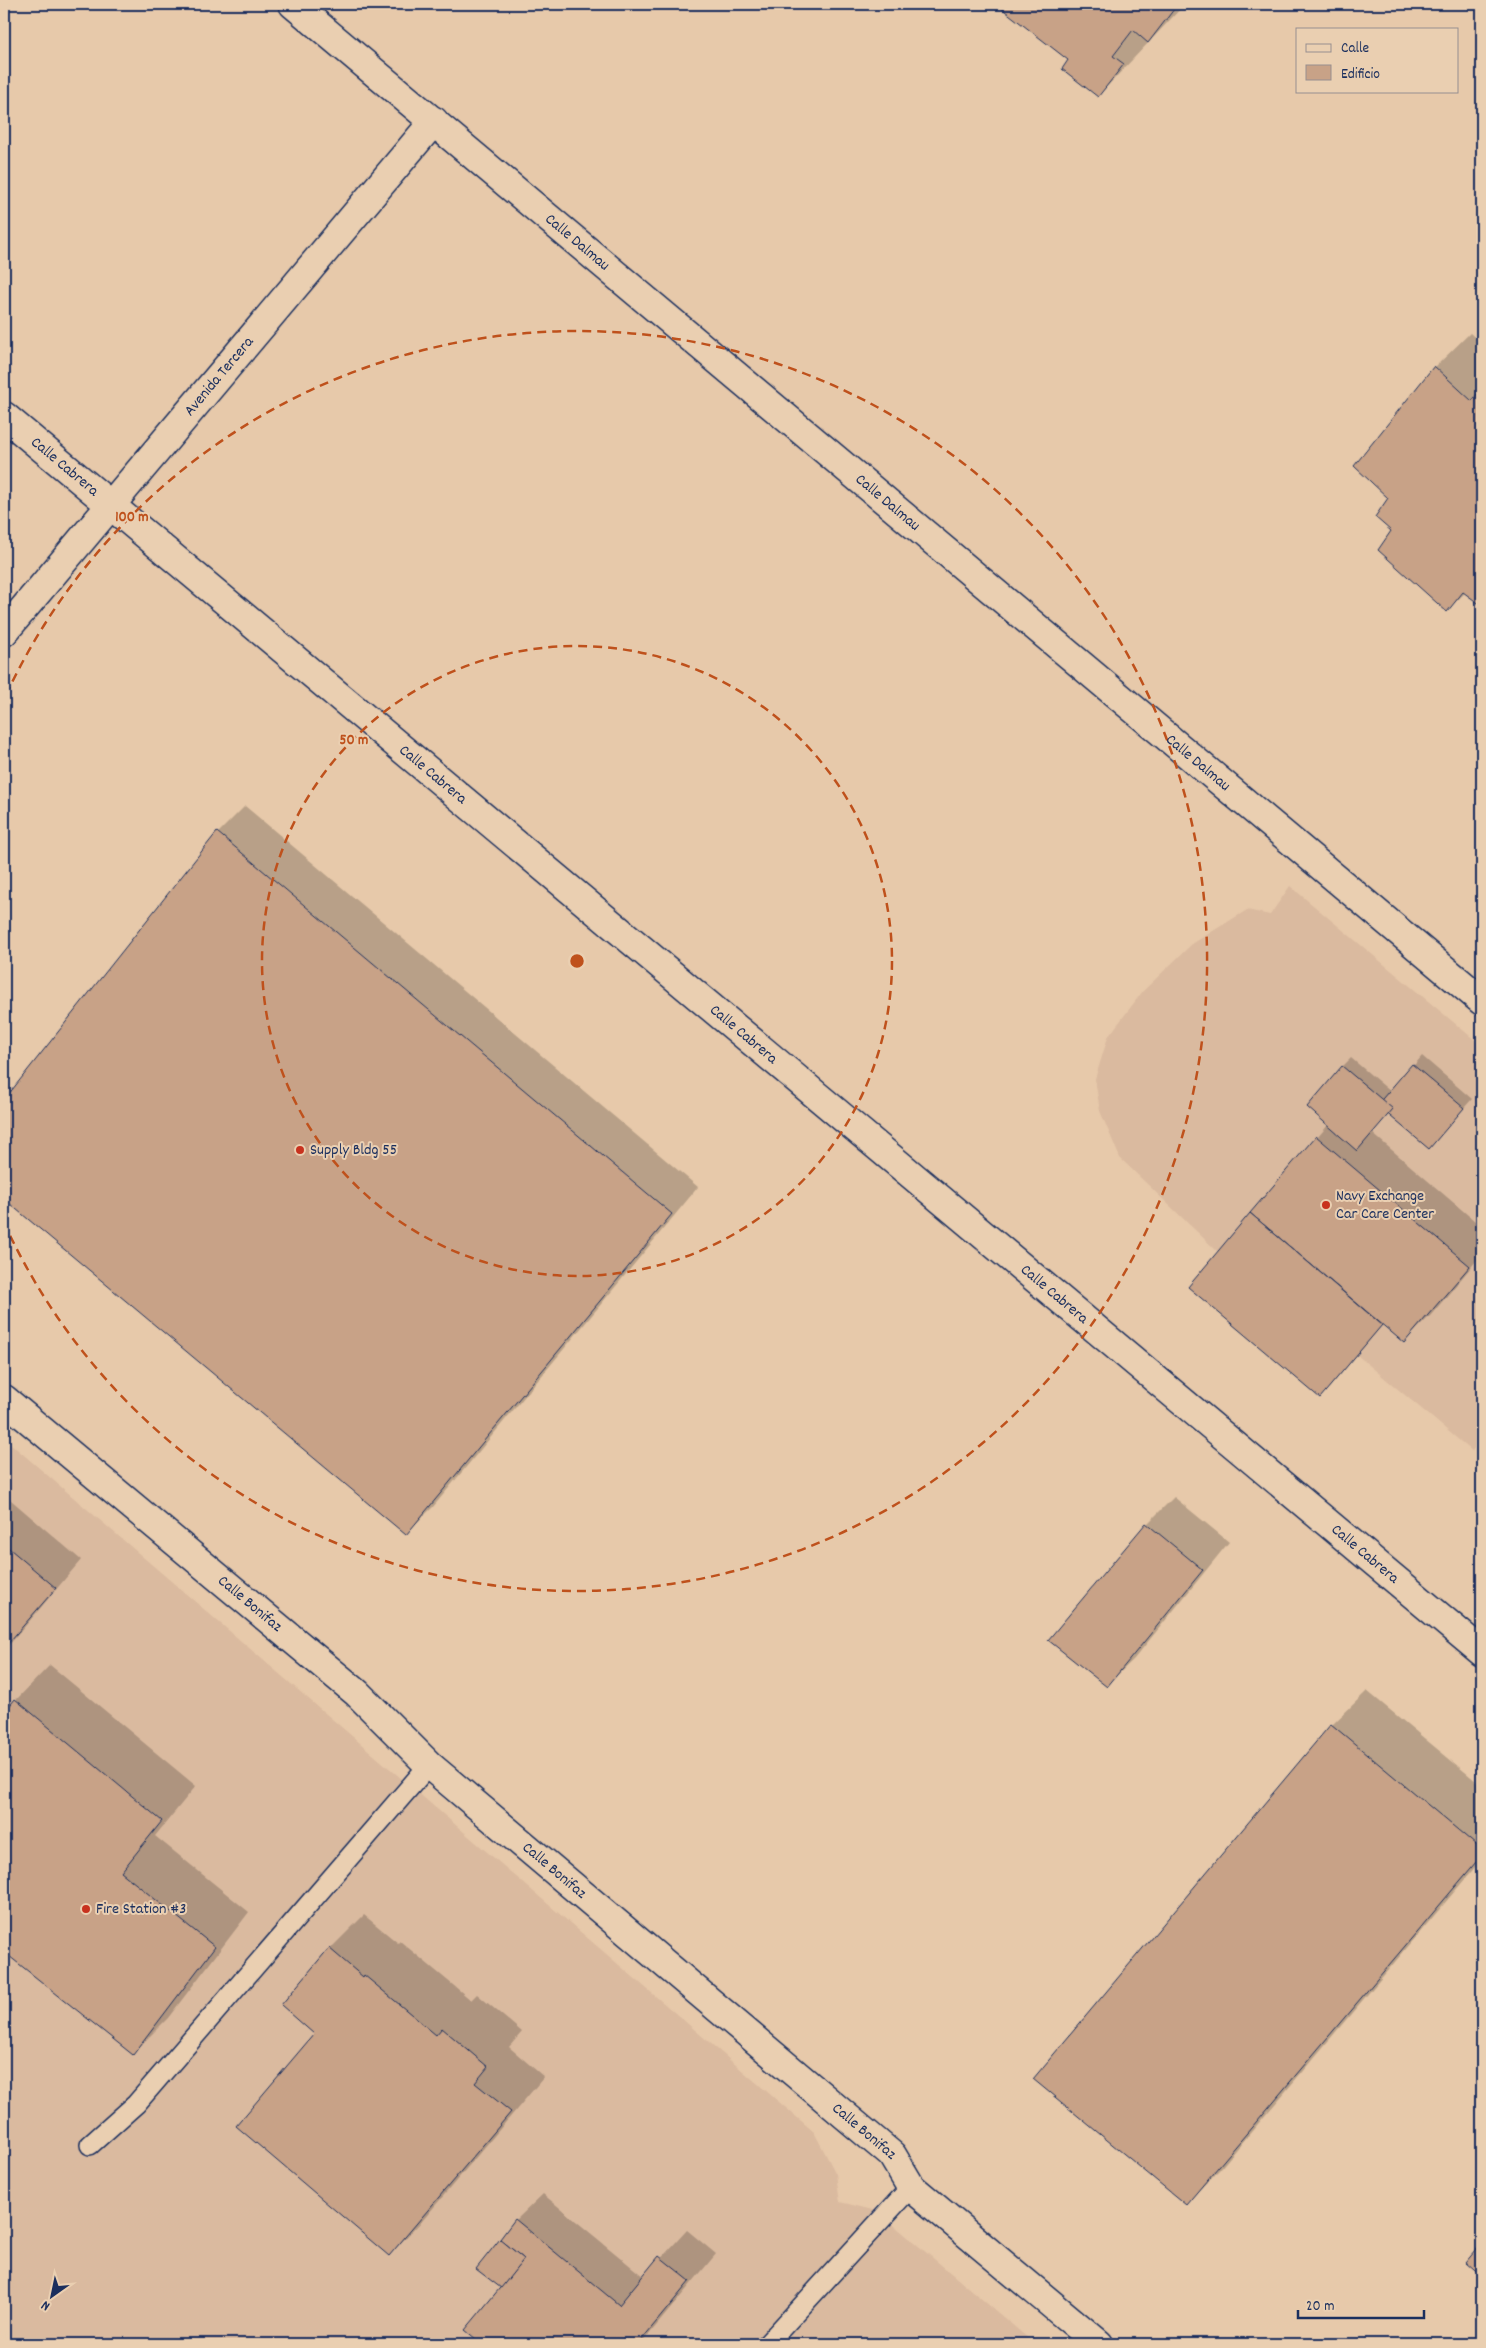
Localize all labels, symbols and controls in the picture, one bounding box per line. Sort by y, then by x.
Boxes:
legend [1296,28,1458,92]
text: Calle [1341,38,1370,60]
text: Edificio [1341,64,1380,86]
street label: Calle Dalmau [540,208,615,277]
street label: Avenida Tercera [179,331,260,421]
street label: Calle Cabrera [26,431,104,502]
street label: Calle Dalmau [850,468,925,537]
text: 100 m [115,507,149,529]
street label: Calle Dalmau [1160,729,1236,797]
text: 50 m [340,730,368,752]
street label: Calle Cabrera [394,739,472,810]
centre of rings [568,952,586,970]
street label: Calle Cabrera [704,999,783,1070]
place label: Supply Bldg 55 [310,1139,397,1162]
marker: Supply Bldg 55 [294,1144,306,1156]
place label: Navy Exchange Car Care Center [1336,1185,1434,1226]
marker: Navy Exchange Car Care Center [1320,1199,1332,1211]
street label: Calle Cabrera [1015,1259,1094,1330]
street label: Calle Cabrera [1326,1519,1404,1590]
street label: Calle Bonifaz [213,1570,287,1638]
street label: Calle Bonifaz [517,1837,592,1904]
place label: Fire Station #3 [96,1898,186,1921]
marker: Fire Station #3 [80,1903,92,1915]
street label: Calle Bonifaz [827,2097,901,2165]
north arrow [28,2270,78,2320]
scale bar [1298,2288,1425,2320]
text: N [38,2295,54,2315]
text: 20 m [1306,2296,1334,2318]

